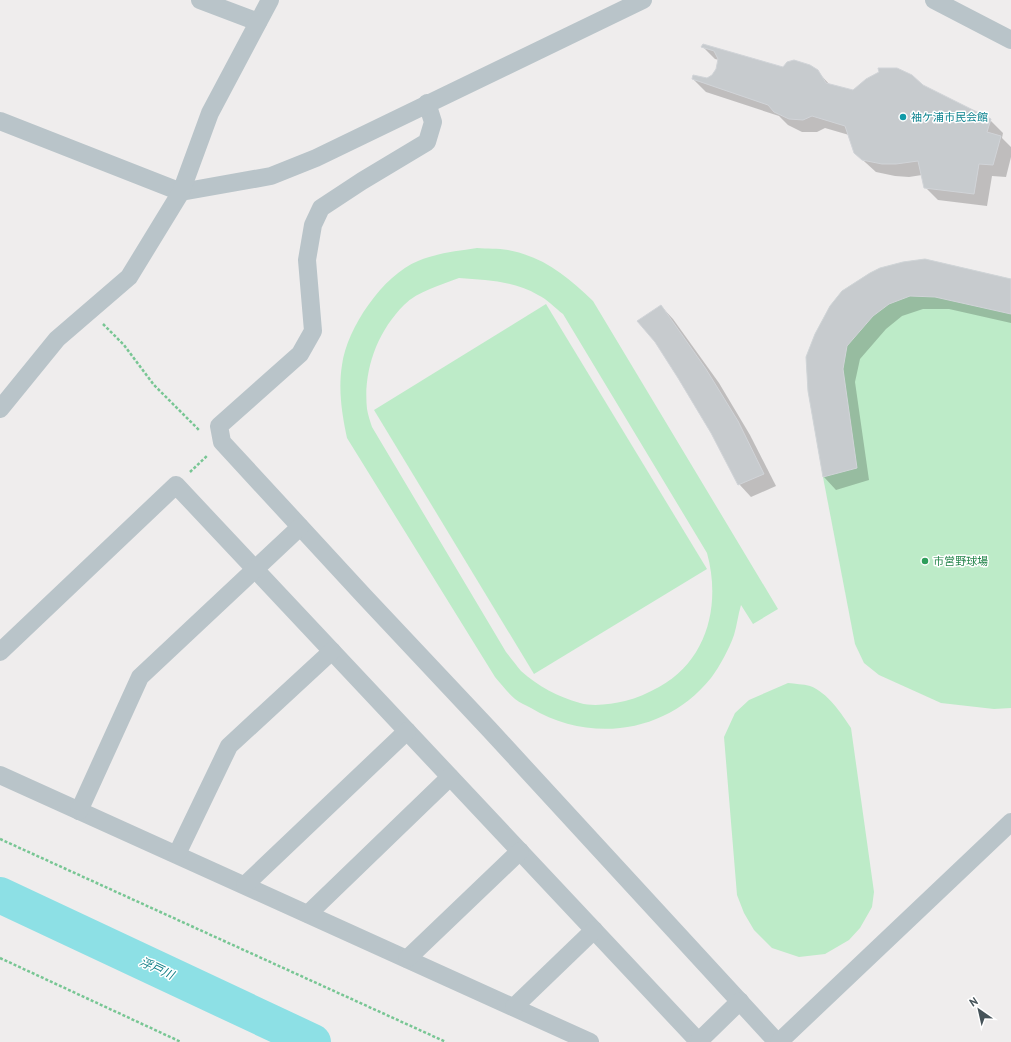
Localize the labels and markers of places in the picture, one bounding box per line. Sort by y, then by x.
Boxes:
place label: 袖ケ浦市民会館 [911,110,988,124]
marker: 袖ケ浦市民会館 [898,112,908,122]
place label: 市営野球場 [933,554,988,568]
marker: 市営野球場 [920,556,930,566]

